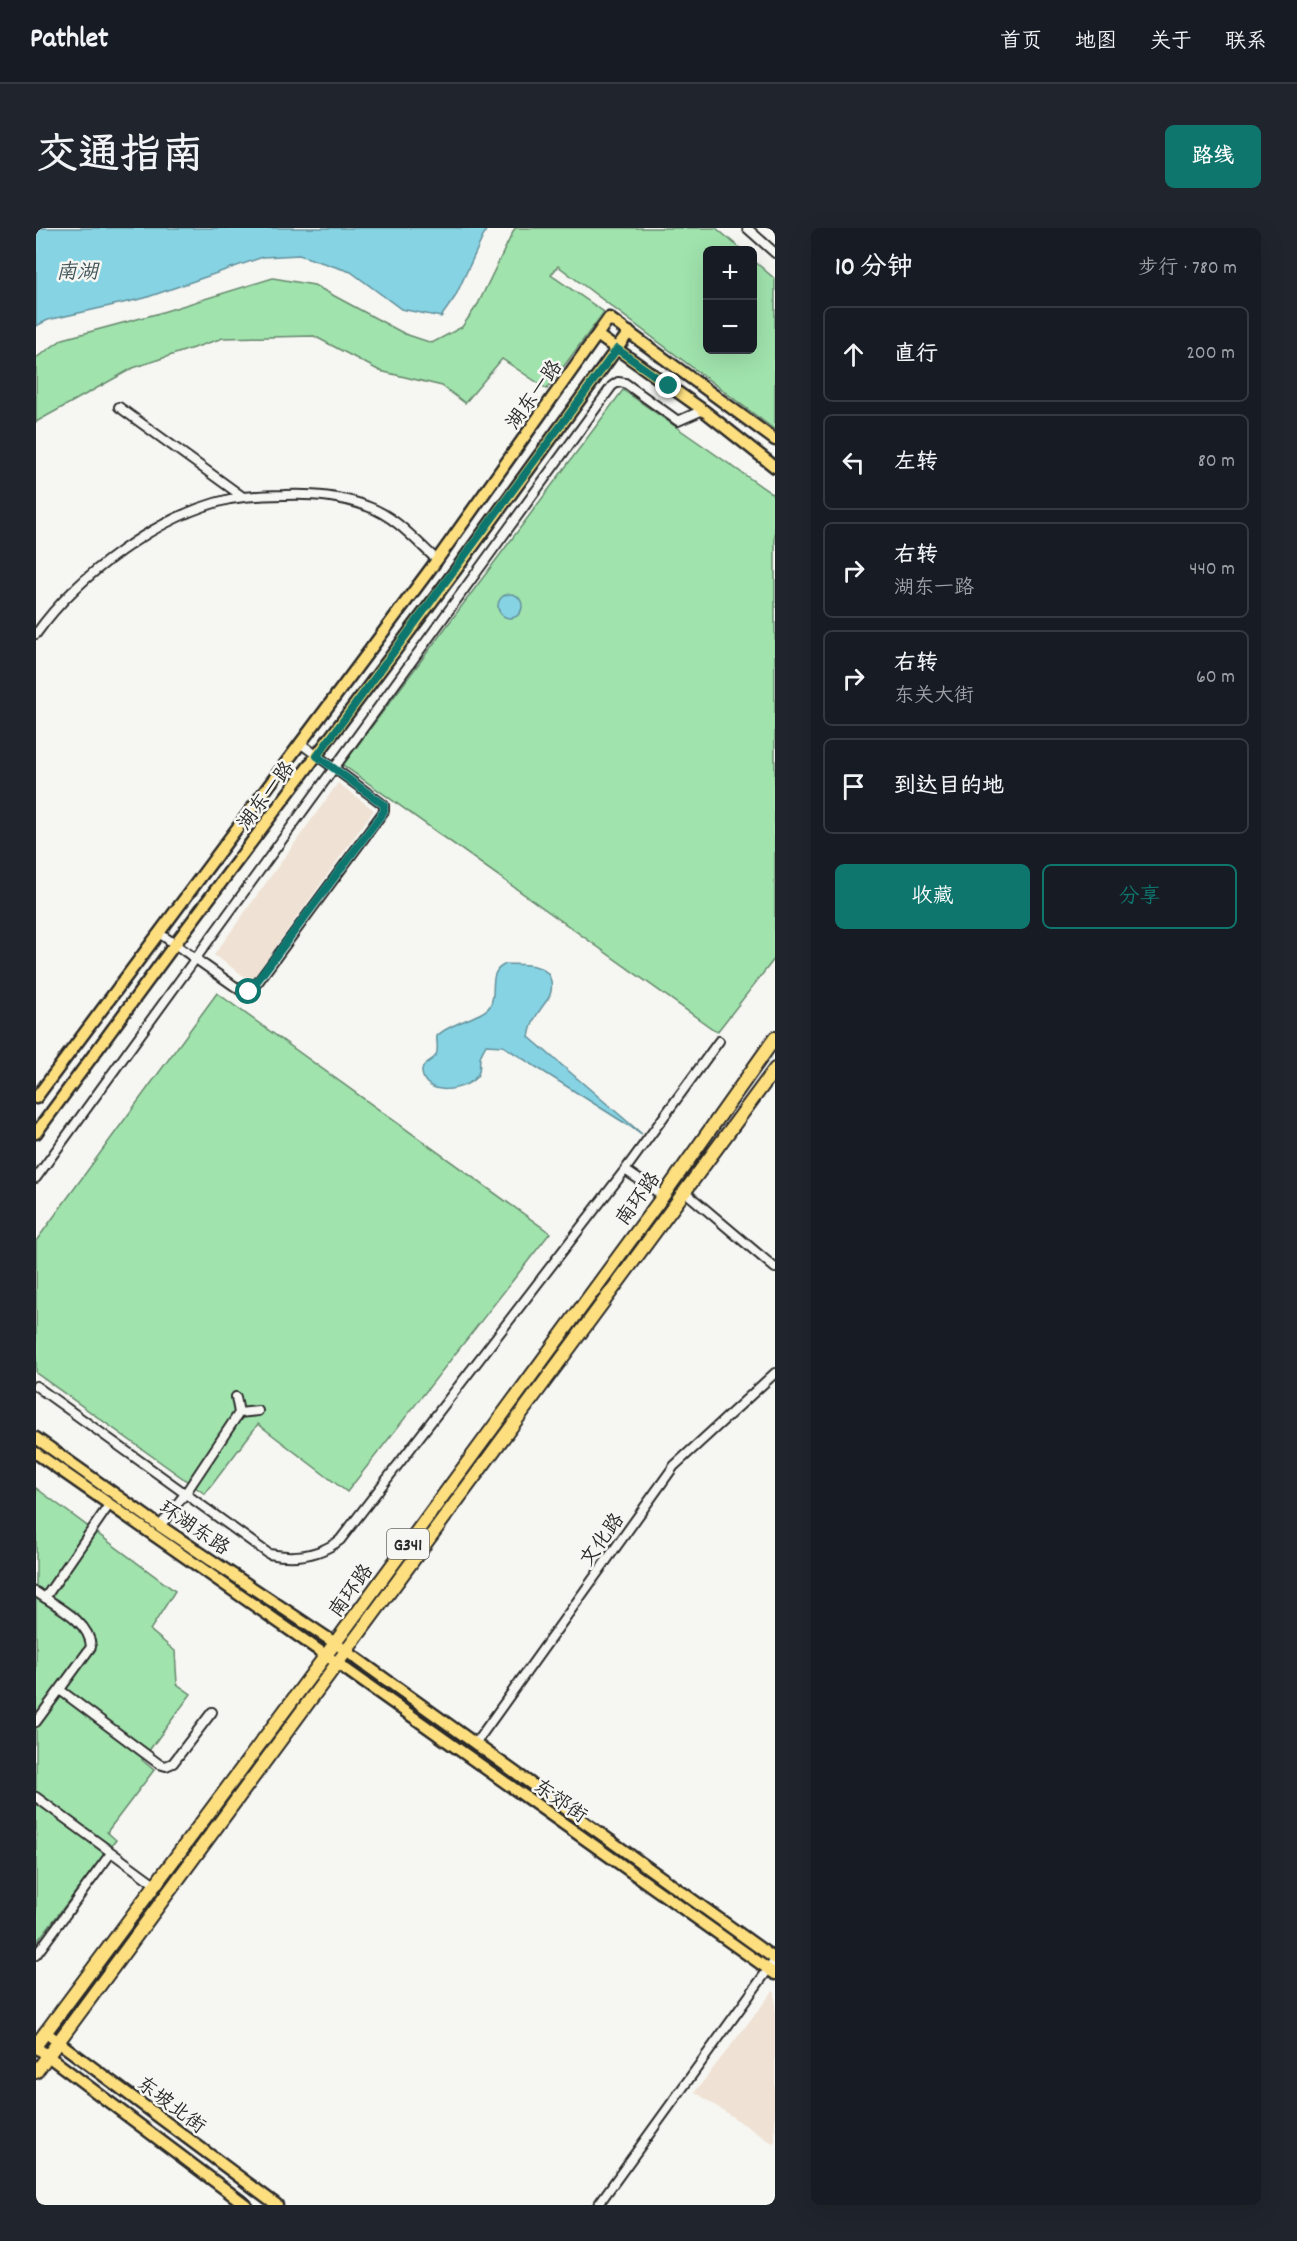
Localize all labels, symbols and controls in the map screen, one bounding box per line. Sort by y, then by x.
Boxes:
text: Pathlet [30,21,108,61]
text: 首页 [1000,28,1042,58]
text: 地图 [1075,28,1117,58]
text: 关于 [1150,28,1192,58]
text: 联系 [1225,28,1267,58]
button: 路线 [1165,125,1261,188]
text: 交通指南 [36,129,204,189]
map controls [703,246,757,354]
button: + [703,246,757,300]
text: 10 分钟 [835,250,913,287]
text: 步行 · 780 m [1138,255,1237,283]
water label: 南湖 [56,259,100,289]
button: − [703,300,757,354]
icon: ahead [837,338,870,371]
text: 直行 [894,340,938,371]
text: 200 m [1186,340,1235,368]
street label: 湖东一路 [501,354,571,436]
route end [655,372,681,398]
icon: left [837,446,870,479]
text: 左转 [894,448,938,479]
text: 80 m [1198,448,1235,476]
text: 右转 [894,541,938,572]
icon: right [837,554,870,587]
text: 440 m [1189,556,1235,584]
text: 湖东一路 [894,575,974,603]
text: 右转 [894,649,938,680]
icon: right [837,662,870,695]
text: 60 m [1196,664,1235,692]
text: 东关大街 [894,683,974,711]
street label: 湖东一路 [232,756,303,837]
icon: arrive [837,770,870,803]
text: 到达目的地 [894,772,1004,803]
button: 收藏 [835,864,1030,929]
button: 分享 [1042,864,1237,929]
route start [235,978,261,1004]
street label: 南环路 [610,1166,669,1232]
street label: 环湖东路 [152,1496,235,1564]
street label: 文化路 [574,1507,633,1573]
road number: G341 [387,1529,429,1559]
street label: 南环路 [323,1558,382,1624]
street label: 东郊街 [527,1774,592,1831]
street label: 东坡北街 [130,2071,211,2142]

